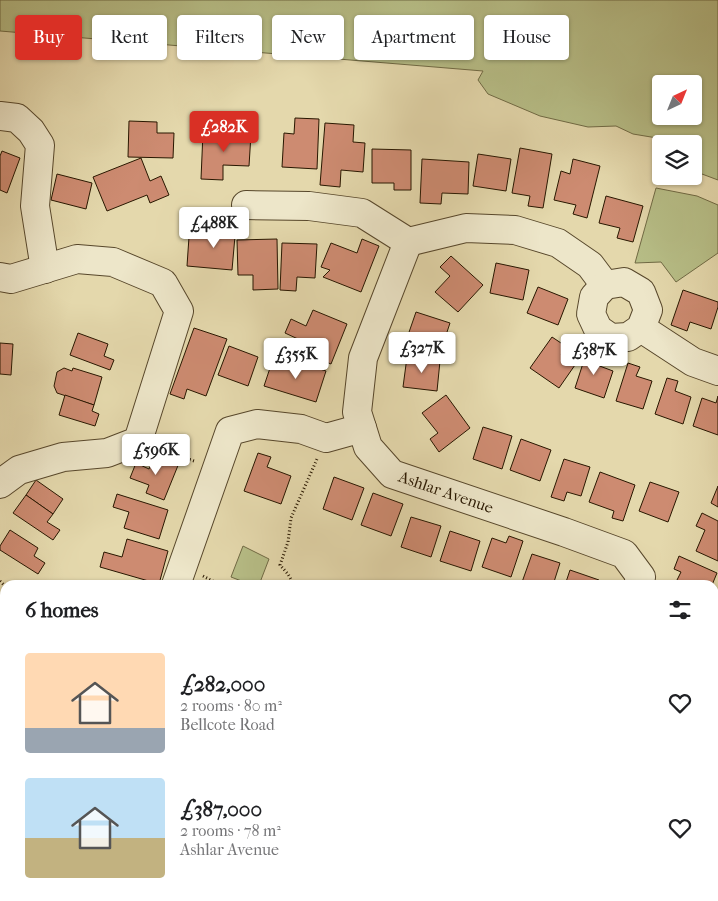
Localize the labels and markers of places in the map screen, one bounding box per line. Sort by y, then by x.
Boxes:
pin: £282K [189,110,259,153]
pin: £488K [179,206,249,249]
pin: £327K [387,332,457,374]
pin: £387K [559,334,629,376]
pin: £355K [261,338,331,380]
pin: £596K [121,434,191,476]

